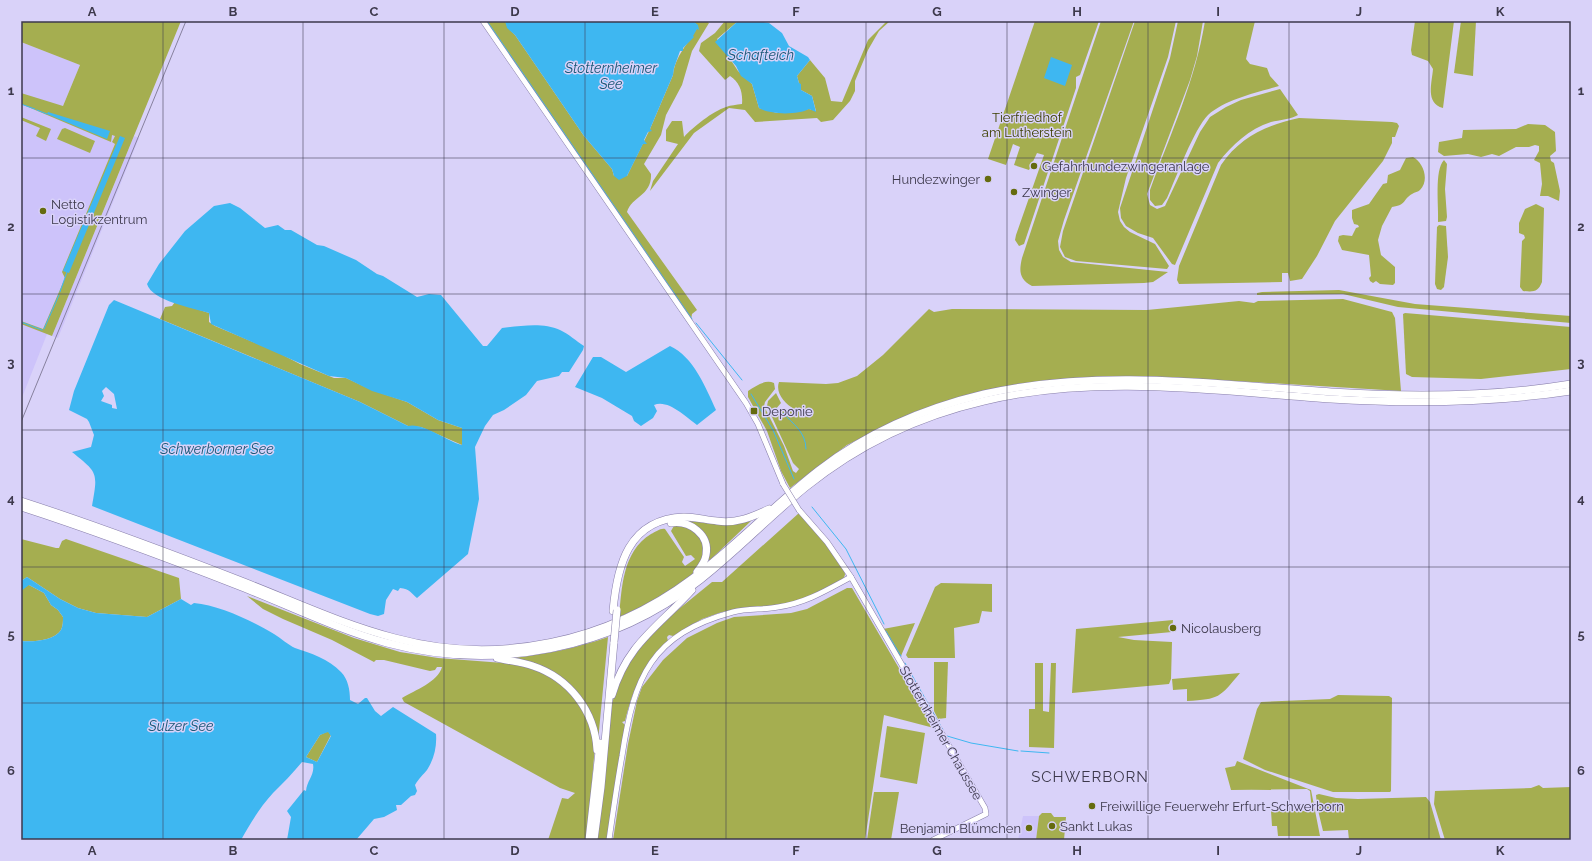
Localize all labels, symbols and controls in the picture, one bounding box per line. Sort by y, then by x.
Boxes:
text: A [88,4,97,19]
text: B [229,4,238,19]
text: C [370,4,379,19]
text: D [510,4,520,19]
text: E [651,4,659,19]
text: F [792,4,800,19]
text: G [932,4,942,19]
text: H [1072,4,1082,19]
text: I [1216,4,1220,19]
text: J [1356,4,1362,19]
text: K [1496,4,1505,19]
water label: Schafteich [727,47,794,63]
water label: Stotternheimer See [564,60,658,92]
text: 1 [8,83,15,98]
text: 1 [1578,83,1585,98]
park label: Tierfriedhof am Lutherstein [982,110,1072,140]
place label: Gefahrhundezwingeranlage [1042,159,1210,174]
marker: Gefahrhundezwingeranlage [1029,161,1039,171]
place label: Hundezwinger [892,172,980,187]
marker: Hundezwinger [983,174,993,184]
place label: Zwinger [1022,185,1072,200]
marker: Zwinger [1009,187,1019,197]
place label: Netto Logistikzentrum [51,197,147,227]
marker: Netto Logistikzentrum [38,206,48,216]
text: 2 [7,219,15,234]
text: 2 [1577,219,1585,234]
text: 3 [7,355,15,370]
text: 3 [1577,355,1585,370]
place label: Deponie [762,404,813,419]
marker: Deponie [749,406,759,416]
water label: Schwerborner See [159,441,274,457]
text: 4 [7,491,15,506]
text: 4 [1577,491,1585,506]
place label: Nicolausberg [1181,621,1261,636]
marker: Nicolausberg [1168,623,1178,633]
text: 5 [7,627,15,642]
text: 5 [1577,627,1585,642]
street label: Stotternheimer Chaussee [896,663,986,803]
water label: Sulzer See [148,718,214,734]
text: 6 [7,763,15,778]
text: 6 [1577,763,1585,778]
district label: SCHWERBORN [1031,768,1149,786]
place label: Freiwillige Feuerwehr Erfurt-Schwerborn [1100,799,1344,814]
marker: Freiwillige Feuerwehr Erfurt-Schwerborn [1087,801,1097,811]
place label: Sankt Lukas [1060,819,1133,834]
place label: Benjamin Blümchen [900,821,1021,836]
marker: Sankt Lukas [1047,821,1057,831]
marker: Benjamin Blümchen [1024,823,1034,833]
text: A [88,843,97,858]
text: B [229,843,238,858]
text: C [370,843,379,858]
text: D [510,843,520,858]
text: E [651,843,659,858]
text: F [792,843,800,858]
text: G [932,843,942,858]
text: H [1072,843,1082,858]
text: I [1216,843,1220,858]
text: J [1356,843,1362,858]
text: K [1496,843,1505,858]

